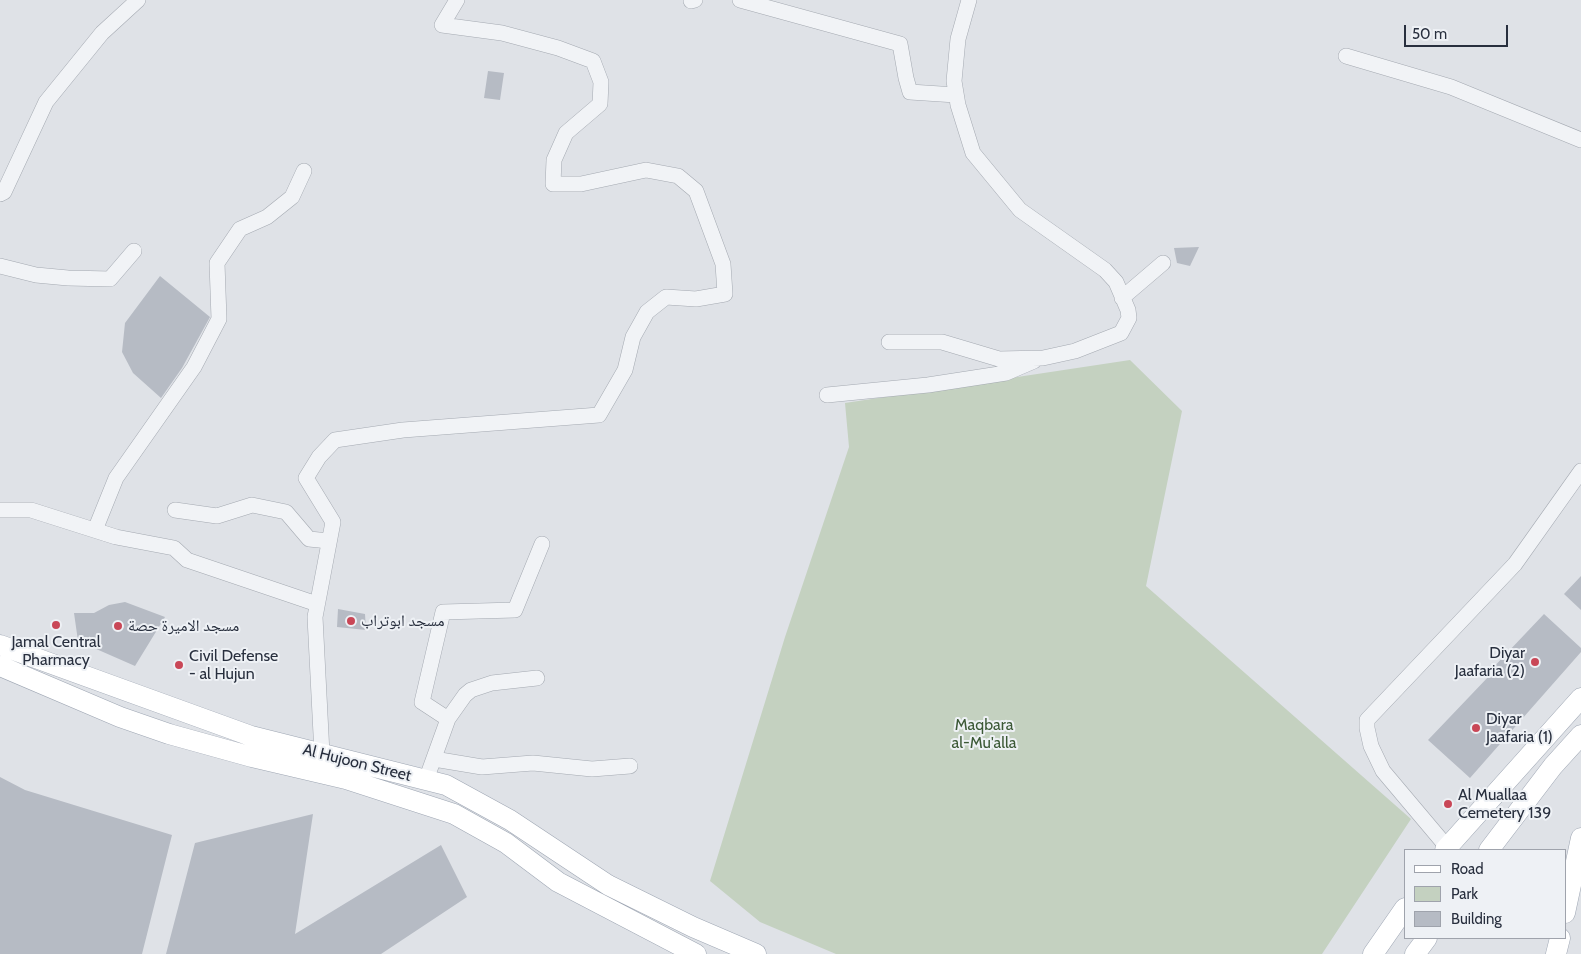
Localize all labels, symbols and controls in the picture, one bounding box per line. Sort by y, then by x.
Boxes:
scale bar [1406,15,1510,47]
text: 50 m [1412,25,1447,43]
place label: مسجد ابوتراب [361,611,445,631]
marker: مسجد ابوتراب [345,615,357,627]
place label: مسجد الاميرة حصة [128,616,239,636]
marker: Jamal Central Pharmacy [50,619,62,631]
marker: مسجد الاميرة حصة [112,620,124,632]
place label: Jamal Central Pharmacy [11,632,101,670]
place label: Diyar Jaafaria (2) [1455,643,1525,681]
place label: Civil Defense - al Hujun [189,646,278,684]
marker: Diyar Jaafaria (2) [1529,656,1541,668]
marker: Civil Defense - al Hujun [173,659,185,671]
place label: Diyar Jaafaria (1) [1486,709,1553,747]
park label: Maqbara al-Mu'alla [952,715,1016,753]
marker: Diyar Jaafaria (1) [1470,722,1482,734]
street label: Al Hujoon Street [301,740,413,786]
place label: Al Muallaa Cemetery 139 [1458,785,1551,823]
marker: Al Muallaa Cemetery 139 [1442,798,1454,810]
legend [1404,849,1566,939]
text: Road [1451,860,1484,878]
text: Park [1451,885,1478,903]
text: Building [1451,910,1502,928]

